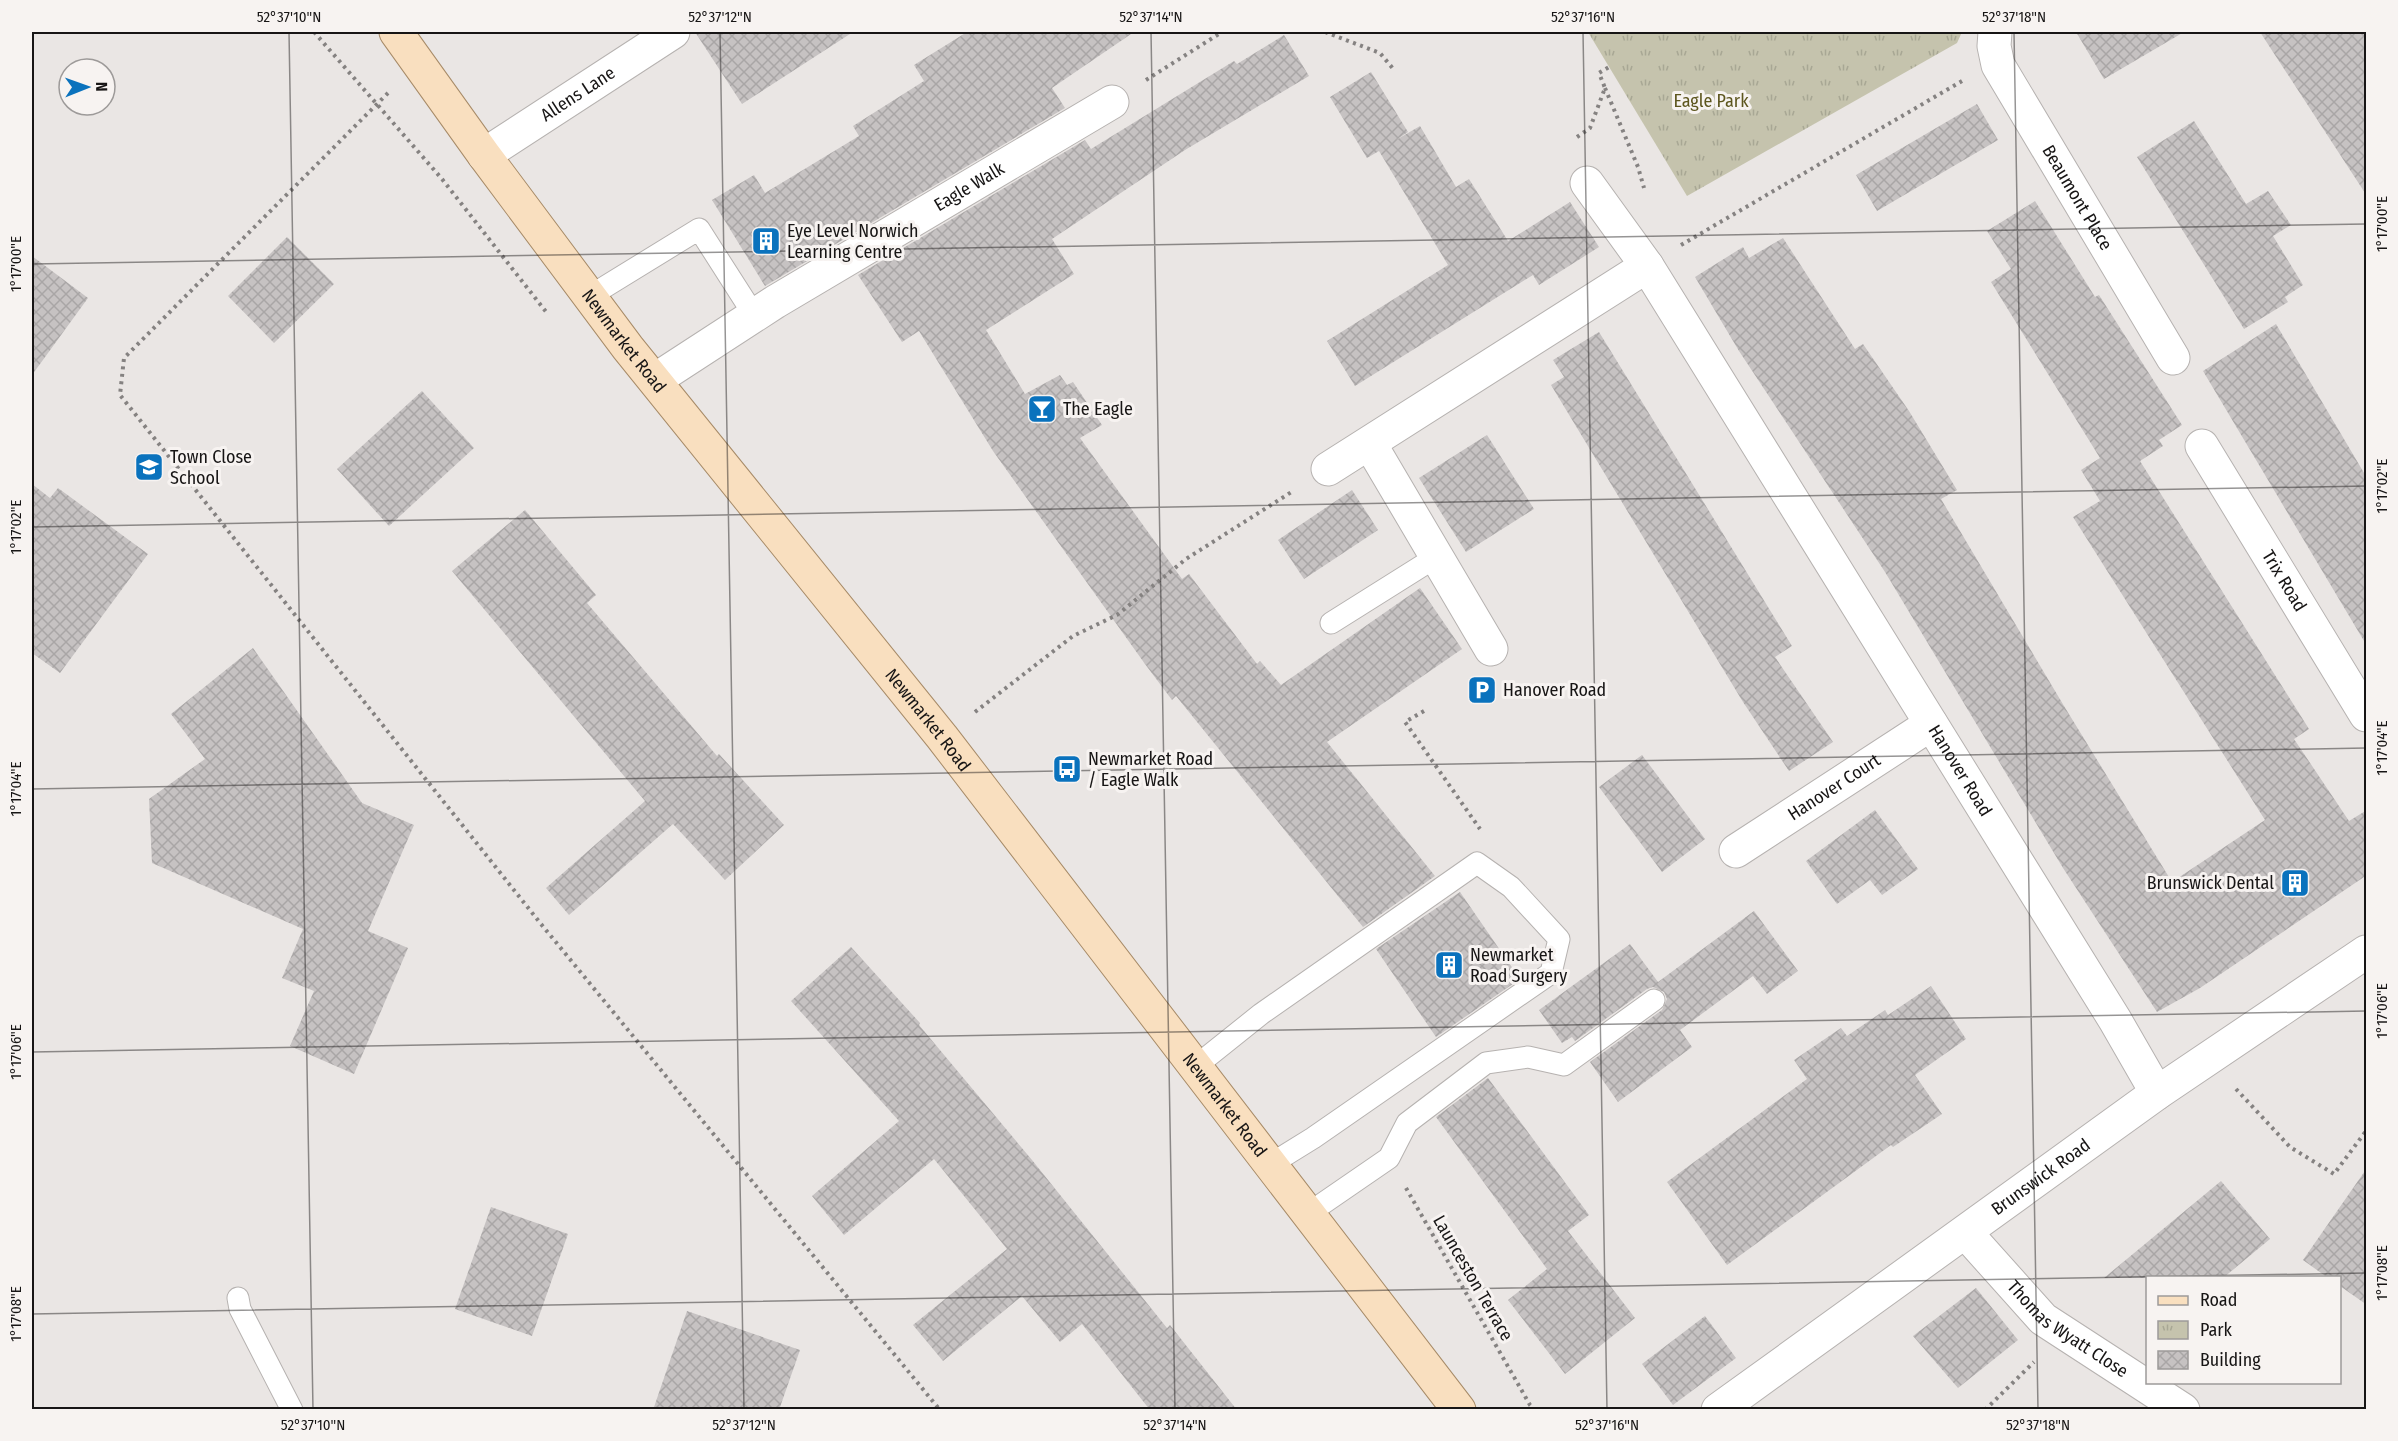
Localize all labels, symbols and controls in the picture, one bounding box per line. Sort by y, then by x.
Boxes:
text: 52°37'10"N [257,8,321,26]
text: 52°37'12"N [688,8,752,26]
text: 52°37'14"N [1119,8,1183,26]
text: 52°37'16"N [1551,8,1615,26]
text: 52°37'18"N [1982,8,2046,26]
north arrow [57,57,117,117]
street label: Allens Lane [537,62,619,126]
text: N [92,82,111,92]
park label: Eagle Park [1673,90,1749,112]
street label: Beaumont Place [2037,141,2117,254]
street label: Eagle Walk [930,157,1009,216]
text: 1°17'00"E [2373,196,2391,252]
place label: Eye Level Norwich Learning Centre [787,220,919,263]
building icon: Eye Level Norwich Learning Centre [750,225,782,257]
text: 1°17'00"E [7,236,25,292]
street label: Newmarket Road [577,285,671,397]
bar icon: The Eagle [1026,393,1058,425]
place label: The Eagle [1063,398,1133,420]
place label: Town Close School [170,446,252,489]
school or university icon: Town Close School [133,451,165,483]
text: 1°17'02"E [2373,459,2391,513]
text: 1°17'02"E [7,500,25,554]
street label: Trix Road [2257,546,2311,616]
street label: Newmarket Road [880,664,975,776]
parking icon: Hanover Road [1466,674,1498,706]
place label: Hanover Road [1503,679,1606,701]
street label: Hanover Road [1924,721,1997,820]
text: 1°17'04"E [2373,721,2391,775]
place label: Newmarket Road / Eagle Walk [1088,748,1213,791]
street label: Hanover Court [1784,749,1885,825]
bus stop icon: Newmarket Road / Eagle Walk [1051,753,1083,785]
text: 1°17'04"E [7,762,25,816]
building icon: Brunswick Dental [2279,867,2311,899]
place label: Brunswick Dental [2147,872,2274,894]
place label: Newmarket Road Surgery [1470,944,1567,987]
building icon: Newmarket Road Surgery [1433,949,1465,981]
text: 1°17'06"E [2373,983,2391,1039]
text: 1°17'06"E [7,1024,25,1080]
street label: Newmarket Road [1178,1049,1272,1161]
street label: Brunswick Road [1987,1134,2094,1220]
street label: Launceston Terrace [1428,1211,1518,1345]
text: 1°17'08"E [2373,1245,2391,1301]
street label: Thomas Wyatt Close [2003,1276,2132,1382]
legend [2146,1276,2341,1384]
text: 1°17'08"E [7,1286,25,1342]
text: Road [2200,1289,2237,1311]
text: Park [2200,1319,2233,1341]
text: Building [2200,1349,2261,1371]
text: 52°37'10"N [281,1416,345,1434]
text: 52°37'12"N [712,1416,776,1434]
text: 52°37'14"N [1143,1416,1207,1434]
text: 52°37'16"N [1575,1416,1639,1434]
text: 52°37'18"N [2006,1416,2070,1434]

